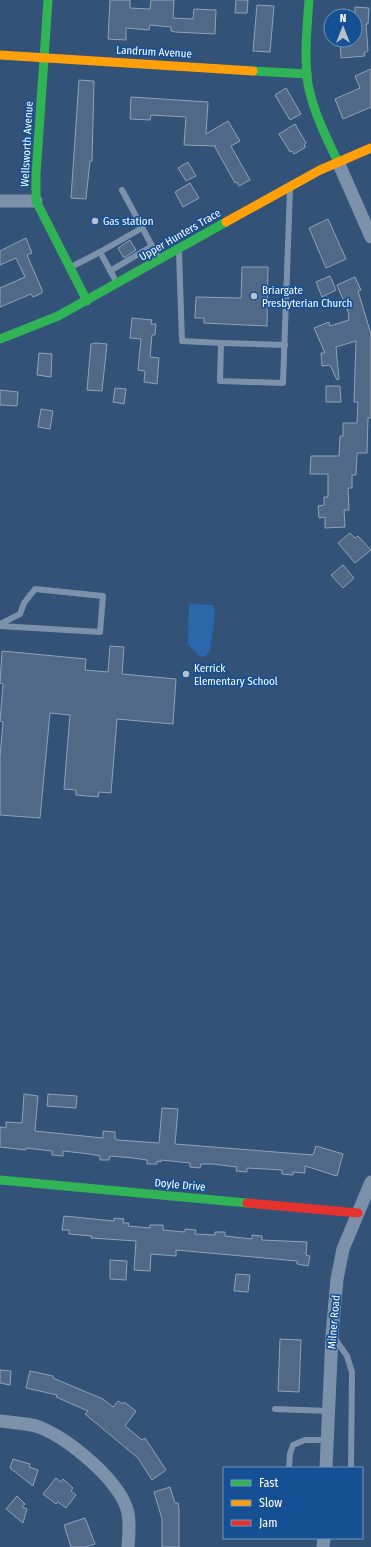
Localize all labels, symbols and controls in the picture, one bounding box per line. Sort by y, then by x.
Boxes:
north arrow [323,8,363,48]
text: N [340,12,346,25]
street label: Landrum Avenue [116,44,192,60]
street label: Wellsworth Avenue [18,101,36,187]
street label: Upper Hunters Trace [137,206,223,264]
place label: Gas station [103,215,153,228]
marker: Gas station [90,216,100,226]
place label: Briargate Presbyterian Church [262,284,352,310]
marker: Briargate Presbyterian Church [249,291,259,301]
place label: Kerrick Elementary School [194,662,278,688]
marker: Kerrick Elementary School [181,669,191,679]
street label: Doyle Drive [154,1176,206,1194]
street label: Milner Road [325,1295,343,1349]
legend [223,1467,363,1539]
text: Fast [259,1476,278,1490]
text: Slow [259,1496,282,1510]
text: Jam [259,1516,277,1530]

